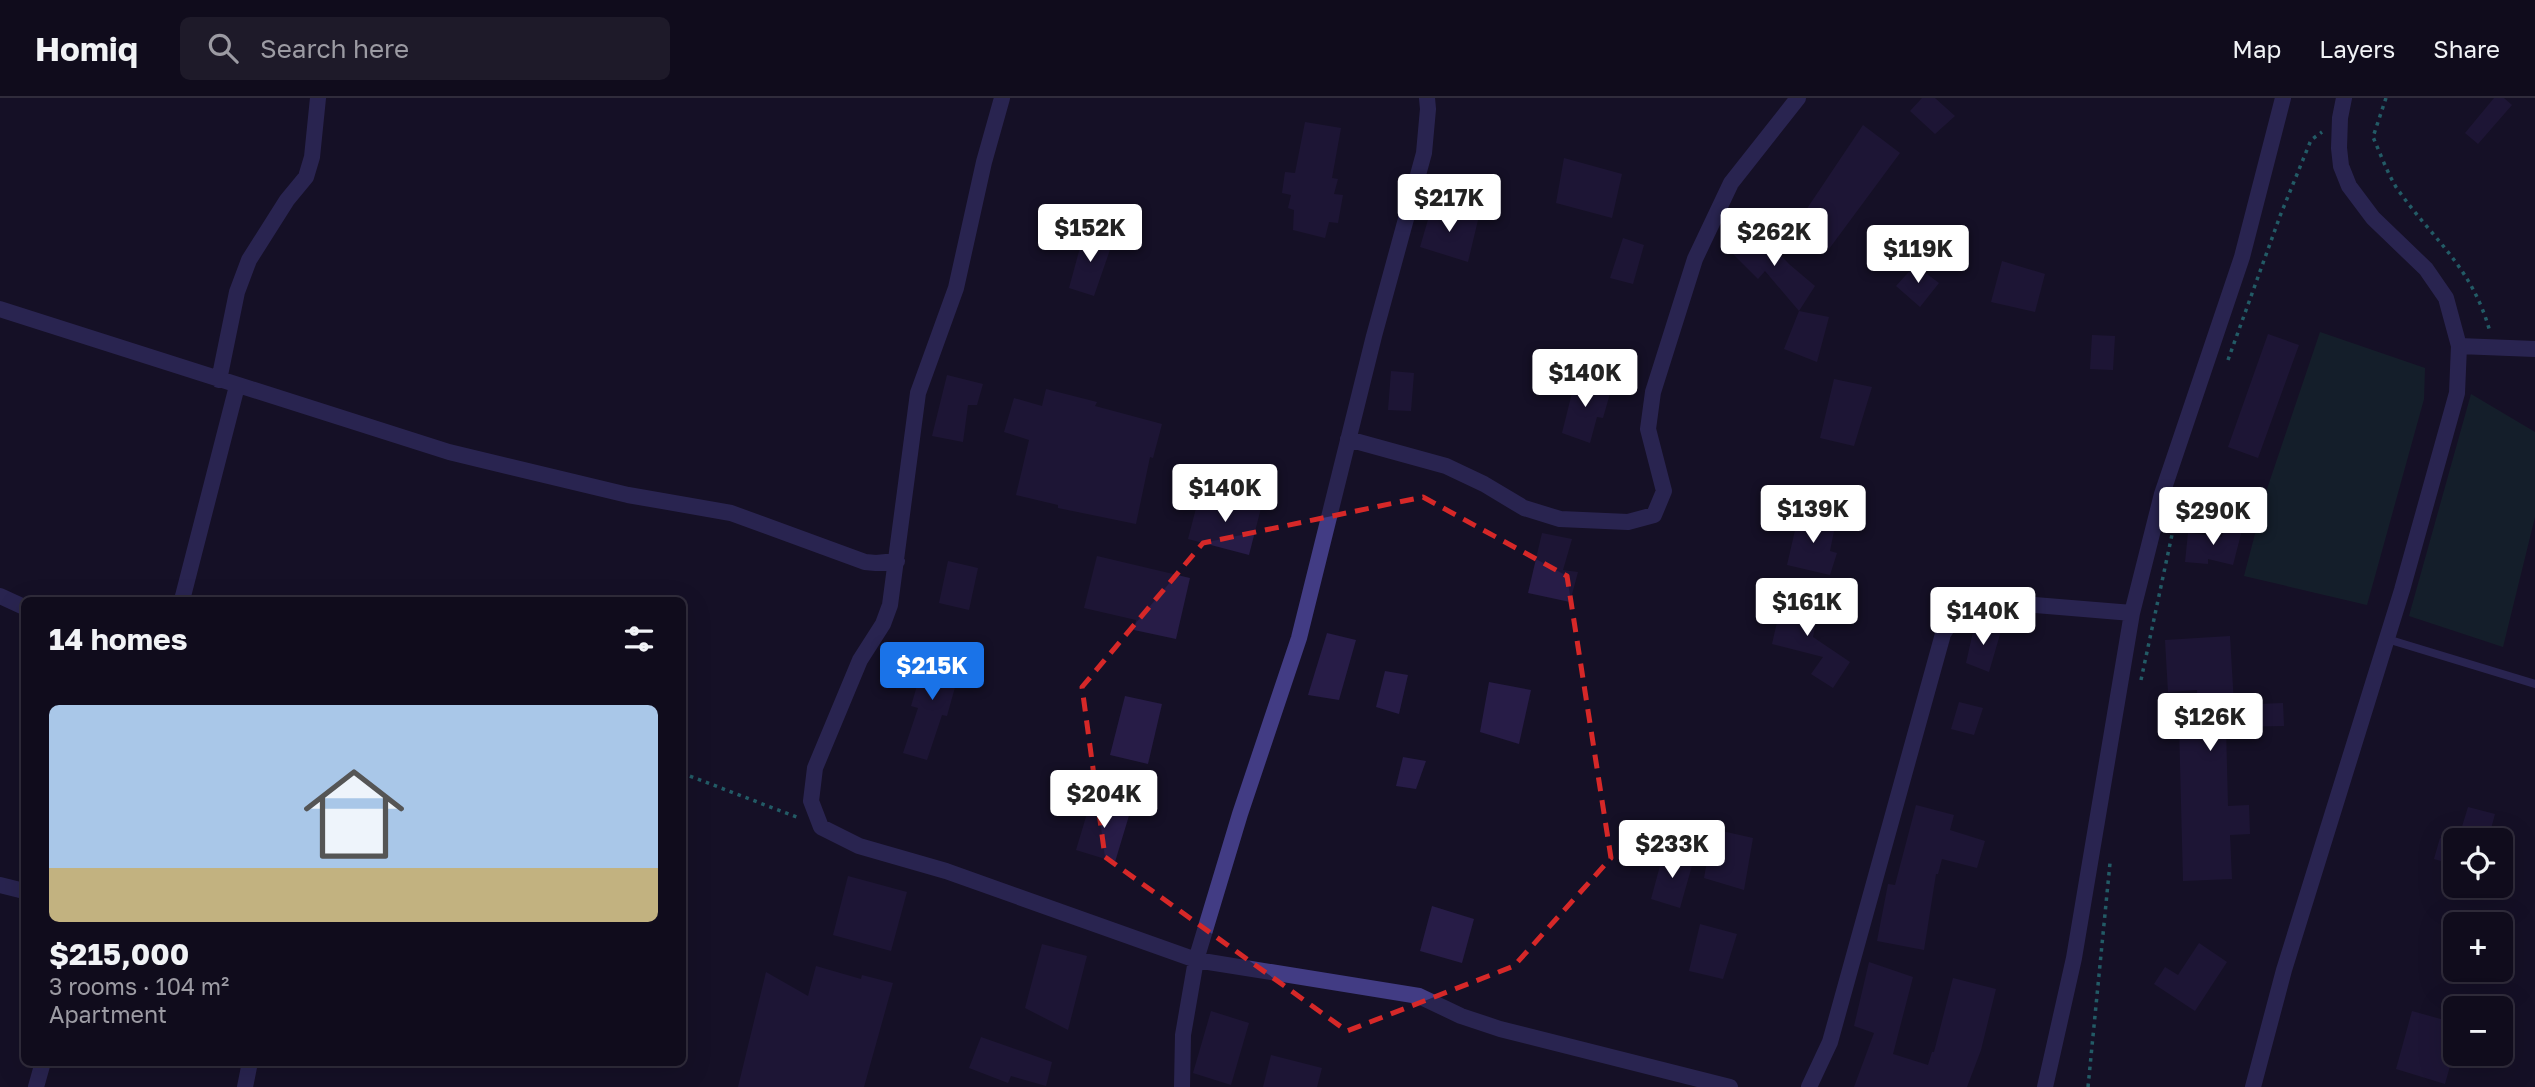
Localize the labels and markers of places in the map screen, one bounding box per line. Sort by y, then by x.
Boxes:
pin: $217K [1400,174,1498,234]
pin: $152K [1041,204,1139,264]
pin: $262K [1725,208,1823,268]
pin: $119K [1869,226,1967,285]
pin: $140K [1536,350,1634,409]
pin: $140K [1176,464,1274,524]
pin: $139K [1764,486,1862,545]
pin: $290K [2164,488,2262,547]
pin: $161K [1758,578,1856,638]
pin: $140K [1934,588,2032,647]
pin: $215K [883,642,981,702]
pin: $126K [2161,694,2259,753]
pin: $204K [1055,770,1153,830]
pin: $233K [1623,820,1721,880]

